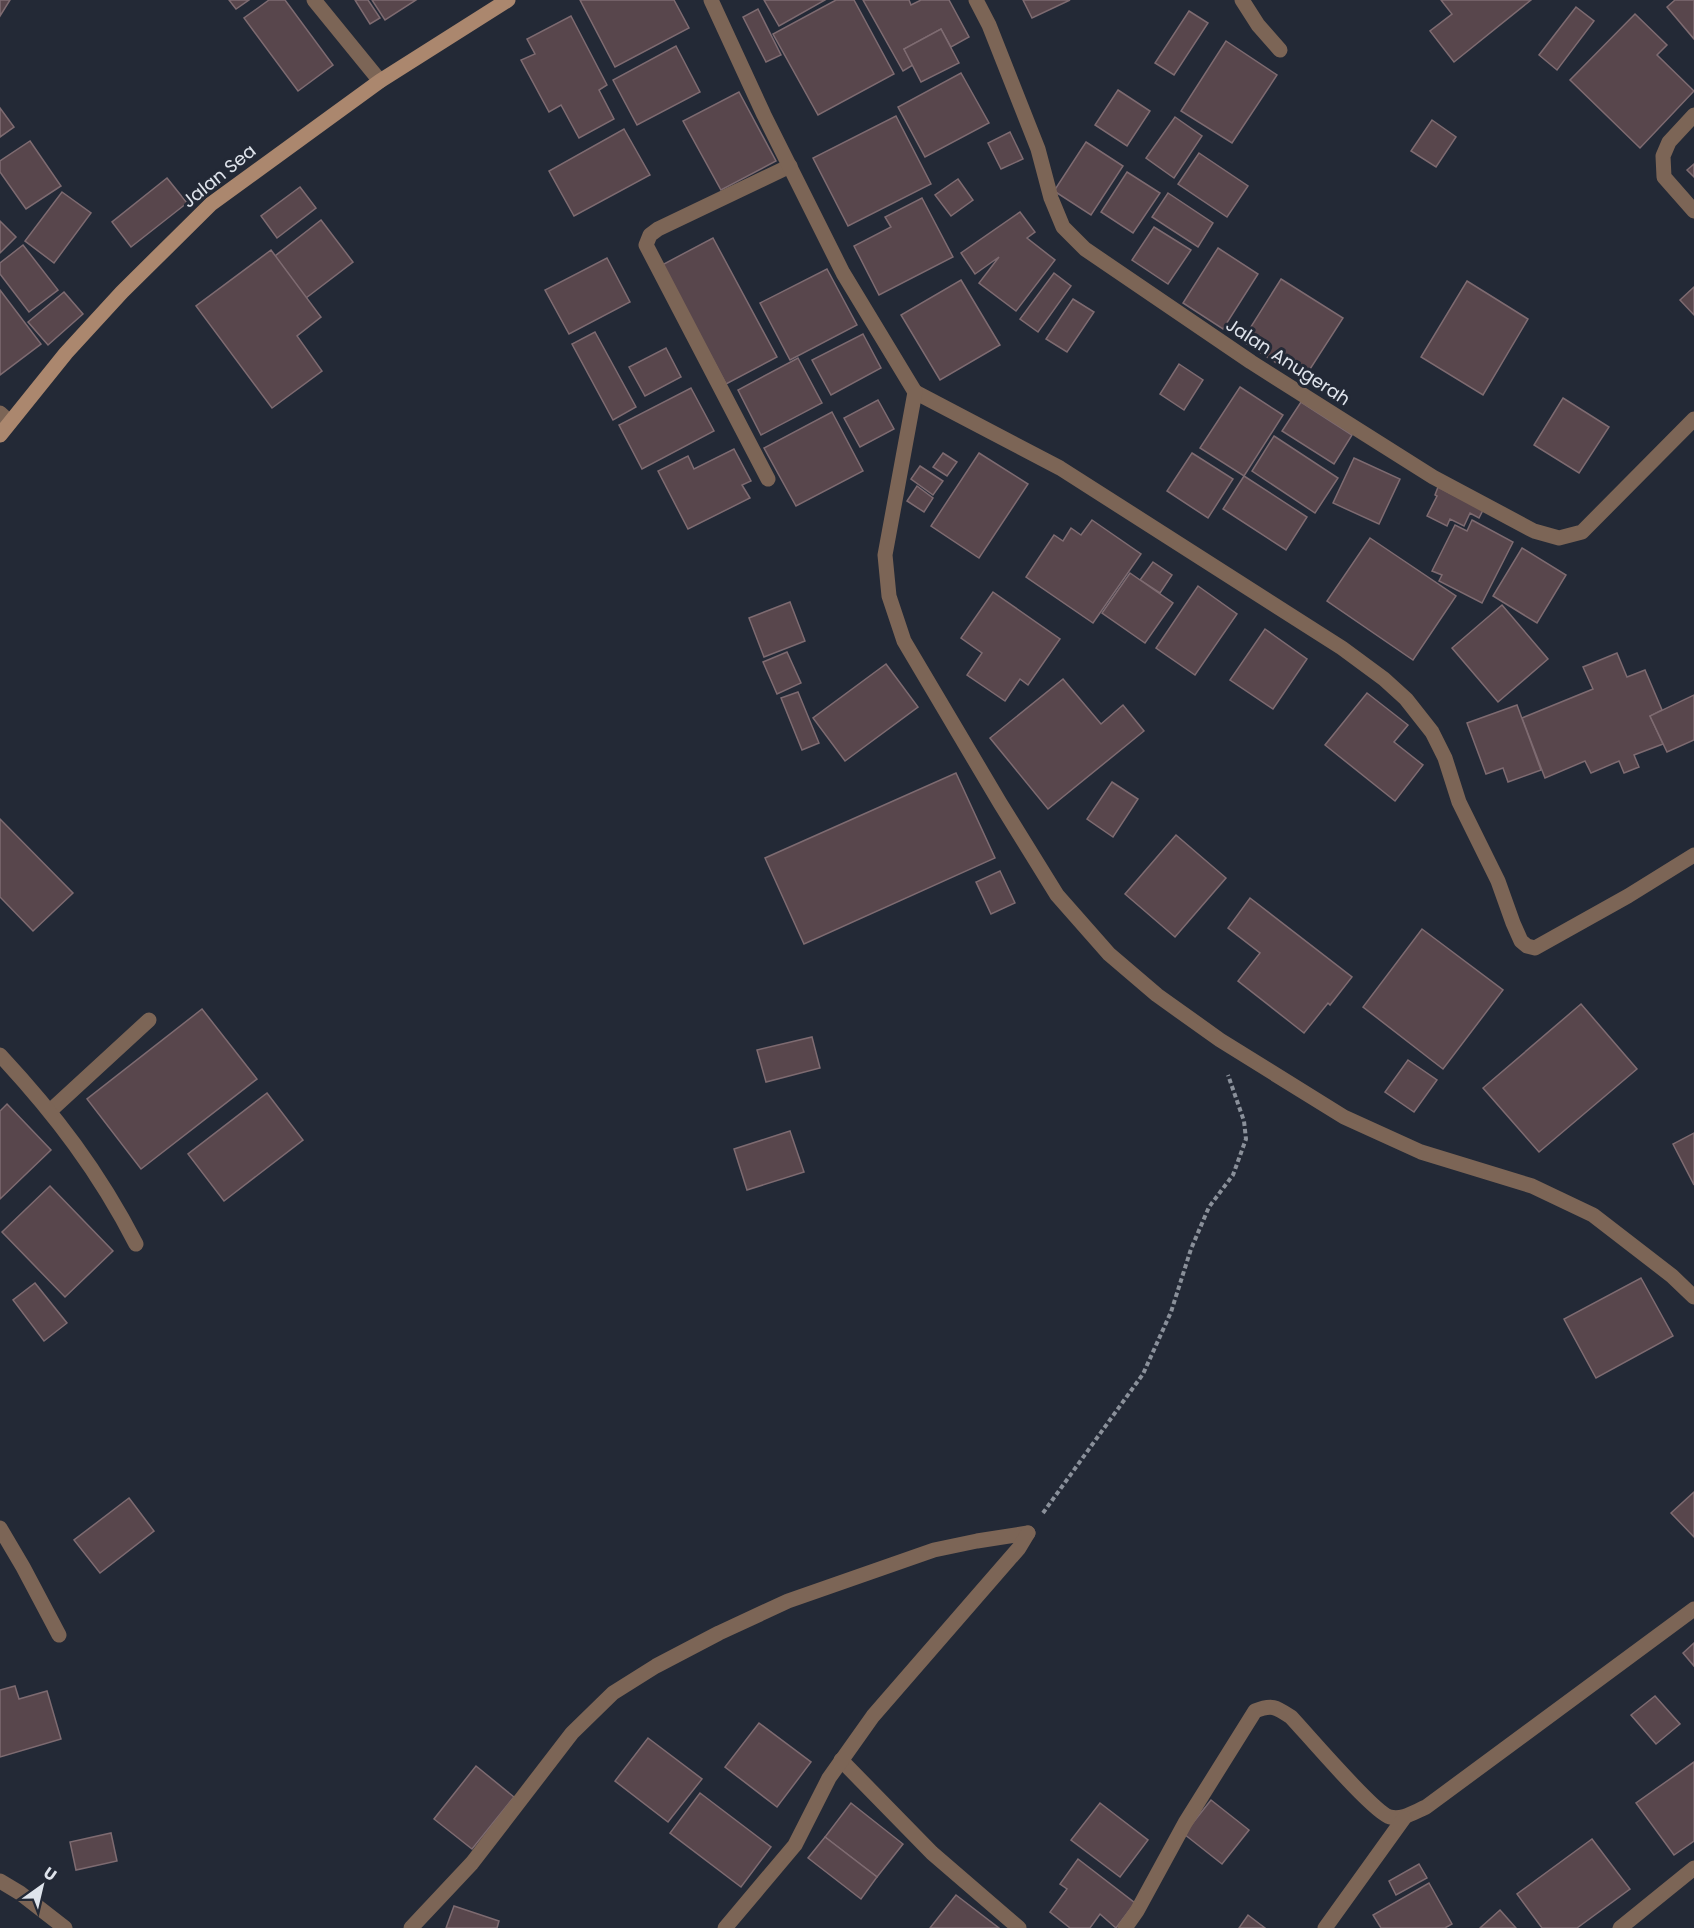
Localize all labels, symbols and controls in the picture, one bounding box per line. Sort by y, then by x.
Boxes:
street label: Jalan Sea [176,138,261,213]
street label: Jalan Anugerah [1221,312,1355,411]
north arrow [12,1856,72,1916]
text: U [39,1861,61,1887]

